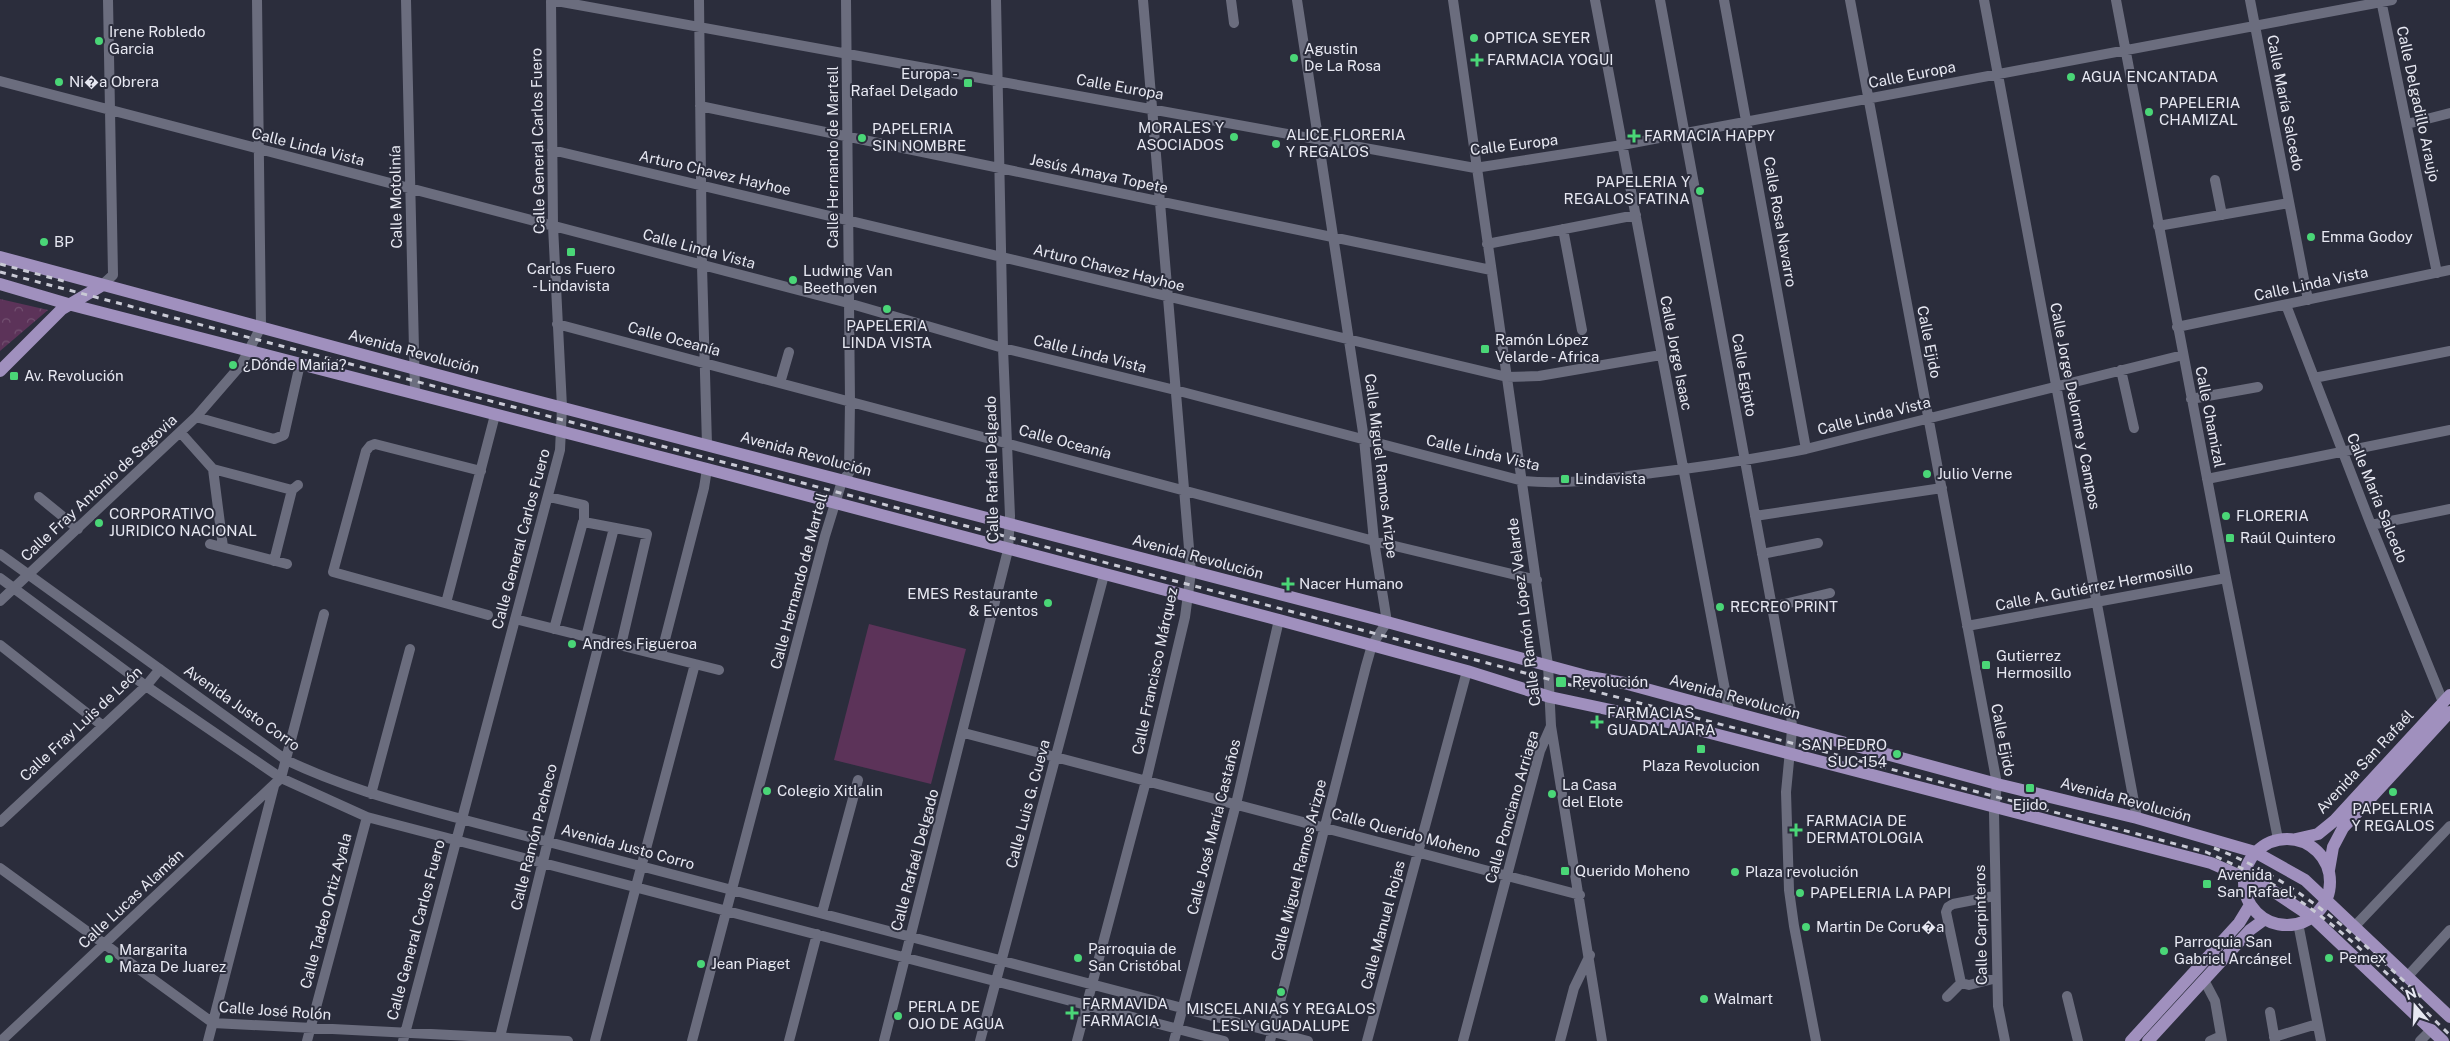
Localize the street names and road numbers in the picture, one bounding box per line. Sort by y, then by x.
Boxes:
street label: Calle Delgadillo Araujo [2394,24,2443,183]
street label: Calle María Salcedo [2264,33,2307,173]
street label: Calle General Carlos Fuero [527,48,548,234]
street label: Calle Europa [1867,58,1957,91]
street label: Calle Hernando de Martell [824,66,841,248]
street label: Calle Europa [1075,70,1165,103]
street label: Calle Linda Vista [250,124,366,169]
street label: Calle Europa [1469,131,1559,158]
street label: Calle Motolinía [386,145,405,249]
street label: Arturo Chavez Hayhoe [638,147,793,198]
street label: Jesús Amaya Topete [1028,151,1170,196]
street label: Calle Rosa Navarro [1761,155,1800,288]
street label: Calle Linda Vista [641,225,757,272]
street label: Arturo Chavez Hayhoe [1032,240,1187,295]
street label: Calle Linda Vista [2252,263,2369,304]
street label: Calle Jorge Isaac [1657,294,1696,412]
street label: Calle Jorge Delorme y Campos [2047,301,2104,511]
street label: Calle Ejido [1914,304,1945,380]
street label: Calle Oceanía [626,318,722,359]
street label: Avenida Revolución [347,326,482,377]
street label: Calle Linda Vista [1032,331,1148,376]
street label: Calle Egipto [1729,332,1760,418]
street label: Calle Chamizal [2192,365,2229,469]
street label: Calle Miguel Ramos Arizpe [1362,372,1401,559]
street label: Calle Linda Vista [1816,393,1932,438]
street label: Calle Rafaél Delgado [982,396,1001,542]
street label: Calle Fray Antonio de Segovia [17,411,180,564]
street label: Calle Oceanía [1017,421,1113,462]
street label: Avenida Revolución [739,428,874,479]
street label: Calle María Salcedo [2344,430,2411,565]
street label: Calle Linda Vista [1425,431,1542,474]
street label: Calle General Carlos Fuero [488,447,553,631]
street label: Calle Hernando de Martell [767,491,830,671]
street label: Calle Ramón López Velarde [1504,517,1543,707]
street label: Avenida Revolución [1131,531,1266,582]
street label: Calle A. Gutiérrez Hermosillo [1994,559,2194,614]
street label: Calle Francisco Márquez [1128,586,1181,756]
street label: Avenida Justo Corro [181,661,303,754]
street label: Calle Fray Luis de León [16,663,145,785]
street label: Avenida Revolución [1668,671,1803,722]
street label: Calle Ejido [1988,702,2019,778]
street label: Avenida San Rafaél [2312,707,2417,817]
street label: Calle Ponciano Arriaga [1482,729,1541,885]
street label: Calle José María Castaños [1183,737,1244,917]
street label: Calle Luis G. Cueva [1002,738,1053,870]
street label: Calle Ramón Pacheco [507,762,560,912]
street label: Avenida Revolución [2059,774,2194,825]
street label: Calle Miguel Ramos Arizpe [1268,777,1329,962]
street label: Calle Rafaél Delgado [887,787,942,933]
street label: Calle Querido Moheno [1330,804,1483,861]
street label: Avenida Justo Corro [560,821,697,873]
street label: Calle Tadeo Ortiz Ayala [297,831,354,991]
street label: Calle General Carlos Fuero [383,838,448,1022]
street label: Calle Lucas Alamán [75,846,187,952]
street label: Calle Manuel Rojas [1357,859,1408,991]
street label: Calle Carpinteros [1971,865,1990,985]
street label: Calle José Rolón [218,998,332,1023]

